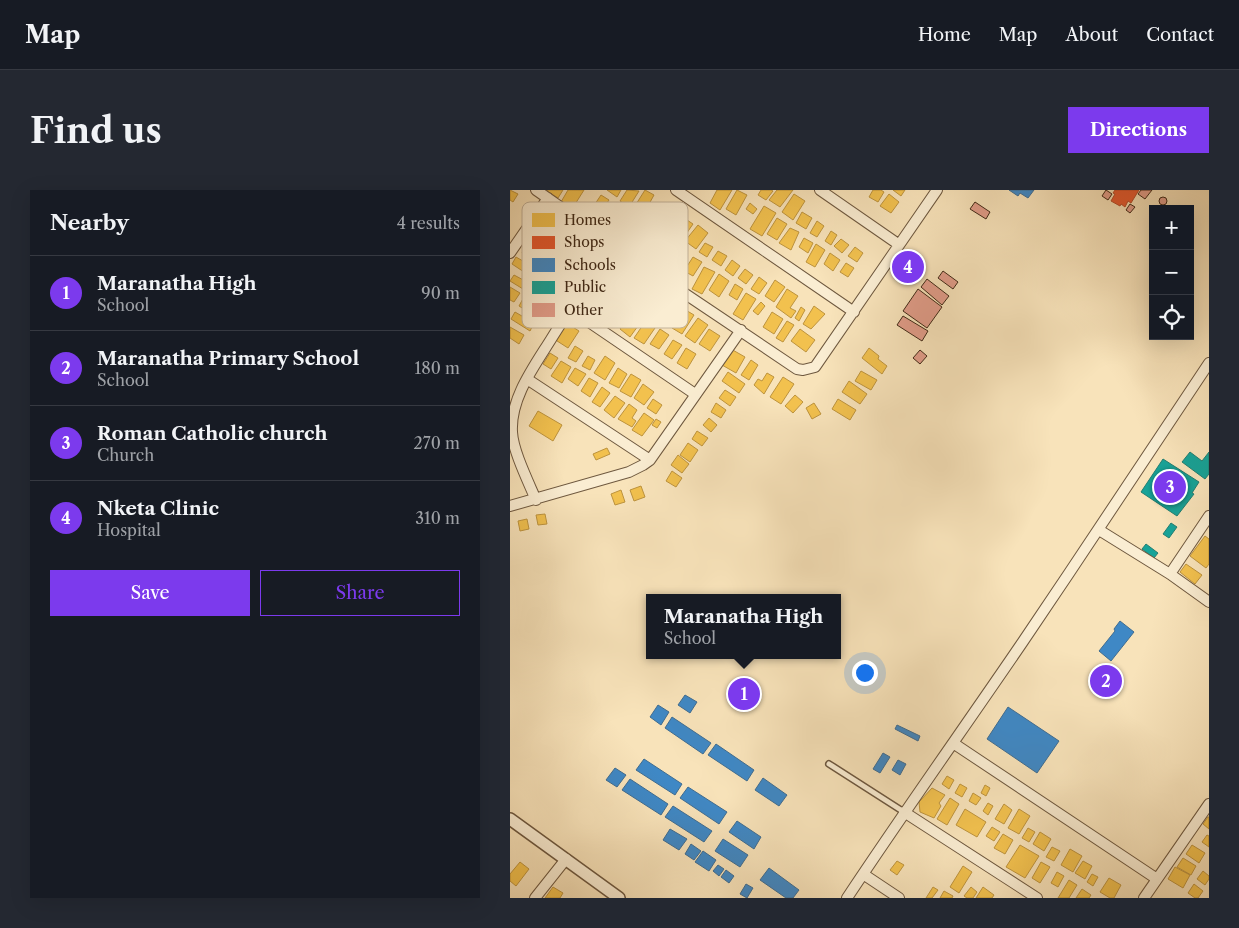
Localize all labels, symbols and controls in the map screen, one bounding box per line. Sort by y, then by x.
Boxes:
text: Map [25,20,80,49]
text: Home [918,24,971,46]
text: Map [999,24,1037,46]
text: About [1065,24,1118,46]
text: Contact [1146,24,1214,46]
button: Directions [1068,107,1209,153]
text: Find us [30,109,162,152]
legend [522,202,688,328]
map controls [1149,205,1194,340]
button: + [1149,205,1194,250]
text: Nearby [50,210,129,235]
text: Homes [564,211,611,229]
text: 4 results [397,213,460,233]
text: Shops [564,233,604,251]
pin: 4 [892,248,924,286]
button: − [1149,250,1194,295]
text: Schools [564,256,616,274]
text: Maranatha High [97,272,257,295]
text: Public [564,278,606,296]
text: 1 [62,283,70,303]
text: 90 m [421,283,460,303]
text: School [97,295,149,315]
button: locate [1149,295,1194,340]
text: Other [564,301,603,319]
text: Maranatha Primary School [97,347,359,370]
text: 2 [61,358,71,378]
text: 180 m [414,358,460,378]
text: School [97,370,149,390]
text: Roman Catholic church [97,422,328,445]
text: 3 [61,433,71,453]
text: 270 m [414,433,460,453]
text: Church [97,445,154,465]
pin: 3 [1154,468,1186,506]
text: Nketa Clinic [97,497,219,520]
text: 4 [61,508,71,528]
text: 310 m [415,508,460,528]
text: Hospital [97,520,161,540]
button: Save [50,570,250,616]
button: Share [260,570,460,616]
popup [646,594,841,659]
text: Maranatha High [664,605,823,628]
text: School [664,628,716,648]
your location [852,660,878,686]
pin: 2 [1090,662,1122,700]
pin: 1 [728,675,760,713]

